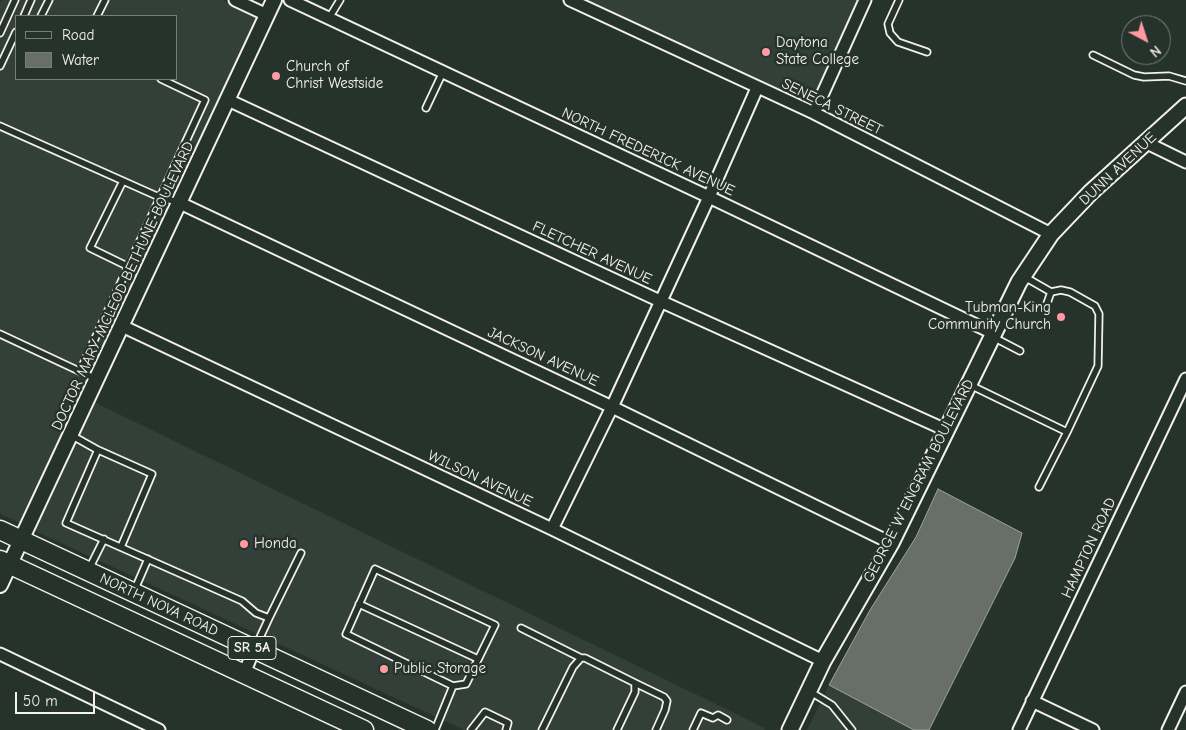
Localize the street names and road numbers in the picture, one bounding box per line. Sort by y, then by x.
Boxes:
street label: SENECA STREET [779,75,885,139]
street label: NORTH FREDERICK AVENUE [559,104,737,200]
street label: DUNN AVENUE [1076,129,1160,209]
street label: DOCTOR MARY MCLEOD BETHUNE BOULEVARD [48,139,198,433]
street label: FLETCHER AVENUE [529,217,655,289]
street label: JACKSON AVENUE [485,323,601,391]
street label: GEORGE W ENGRAM BOULEVARD [860,376,978,586]
street label: WILSON AVENUE [425,447,535,511]
street label: HAMPTON ROAD [1058,495,1120,601]
street label: NORTH NOVA ROAD [97,570,221,640]
road number: SR 5A [228,636,276,660]

